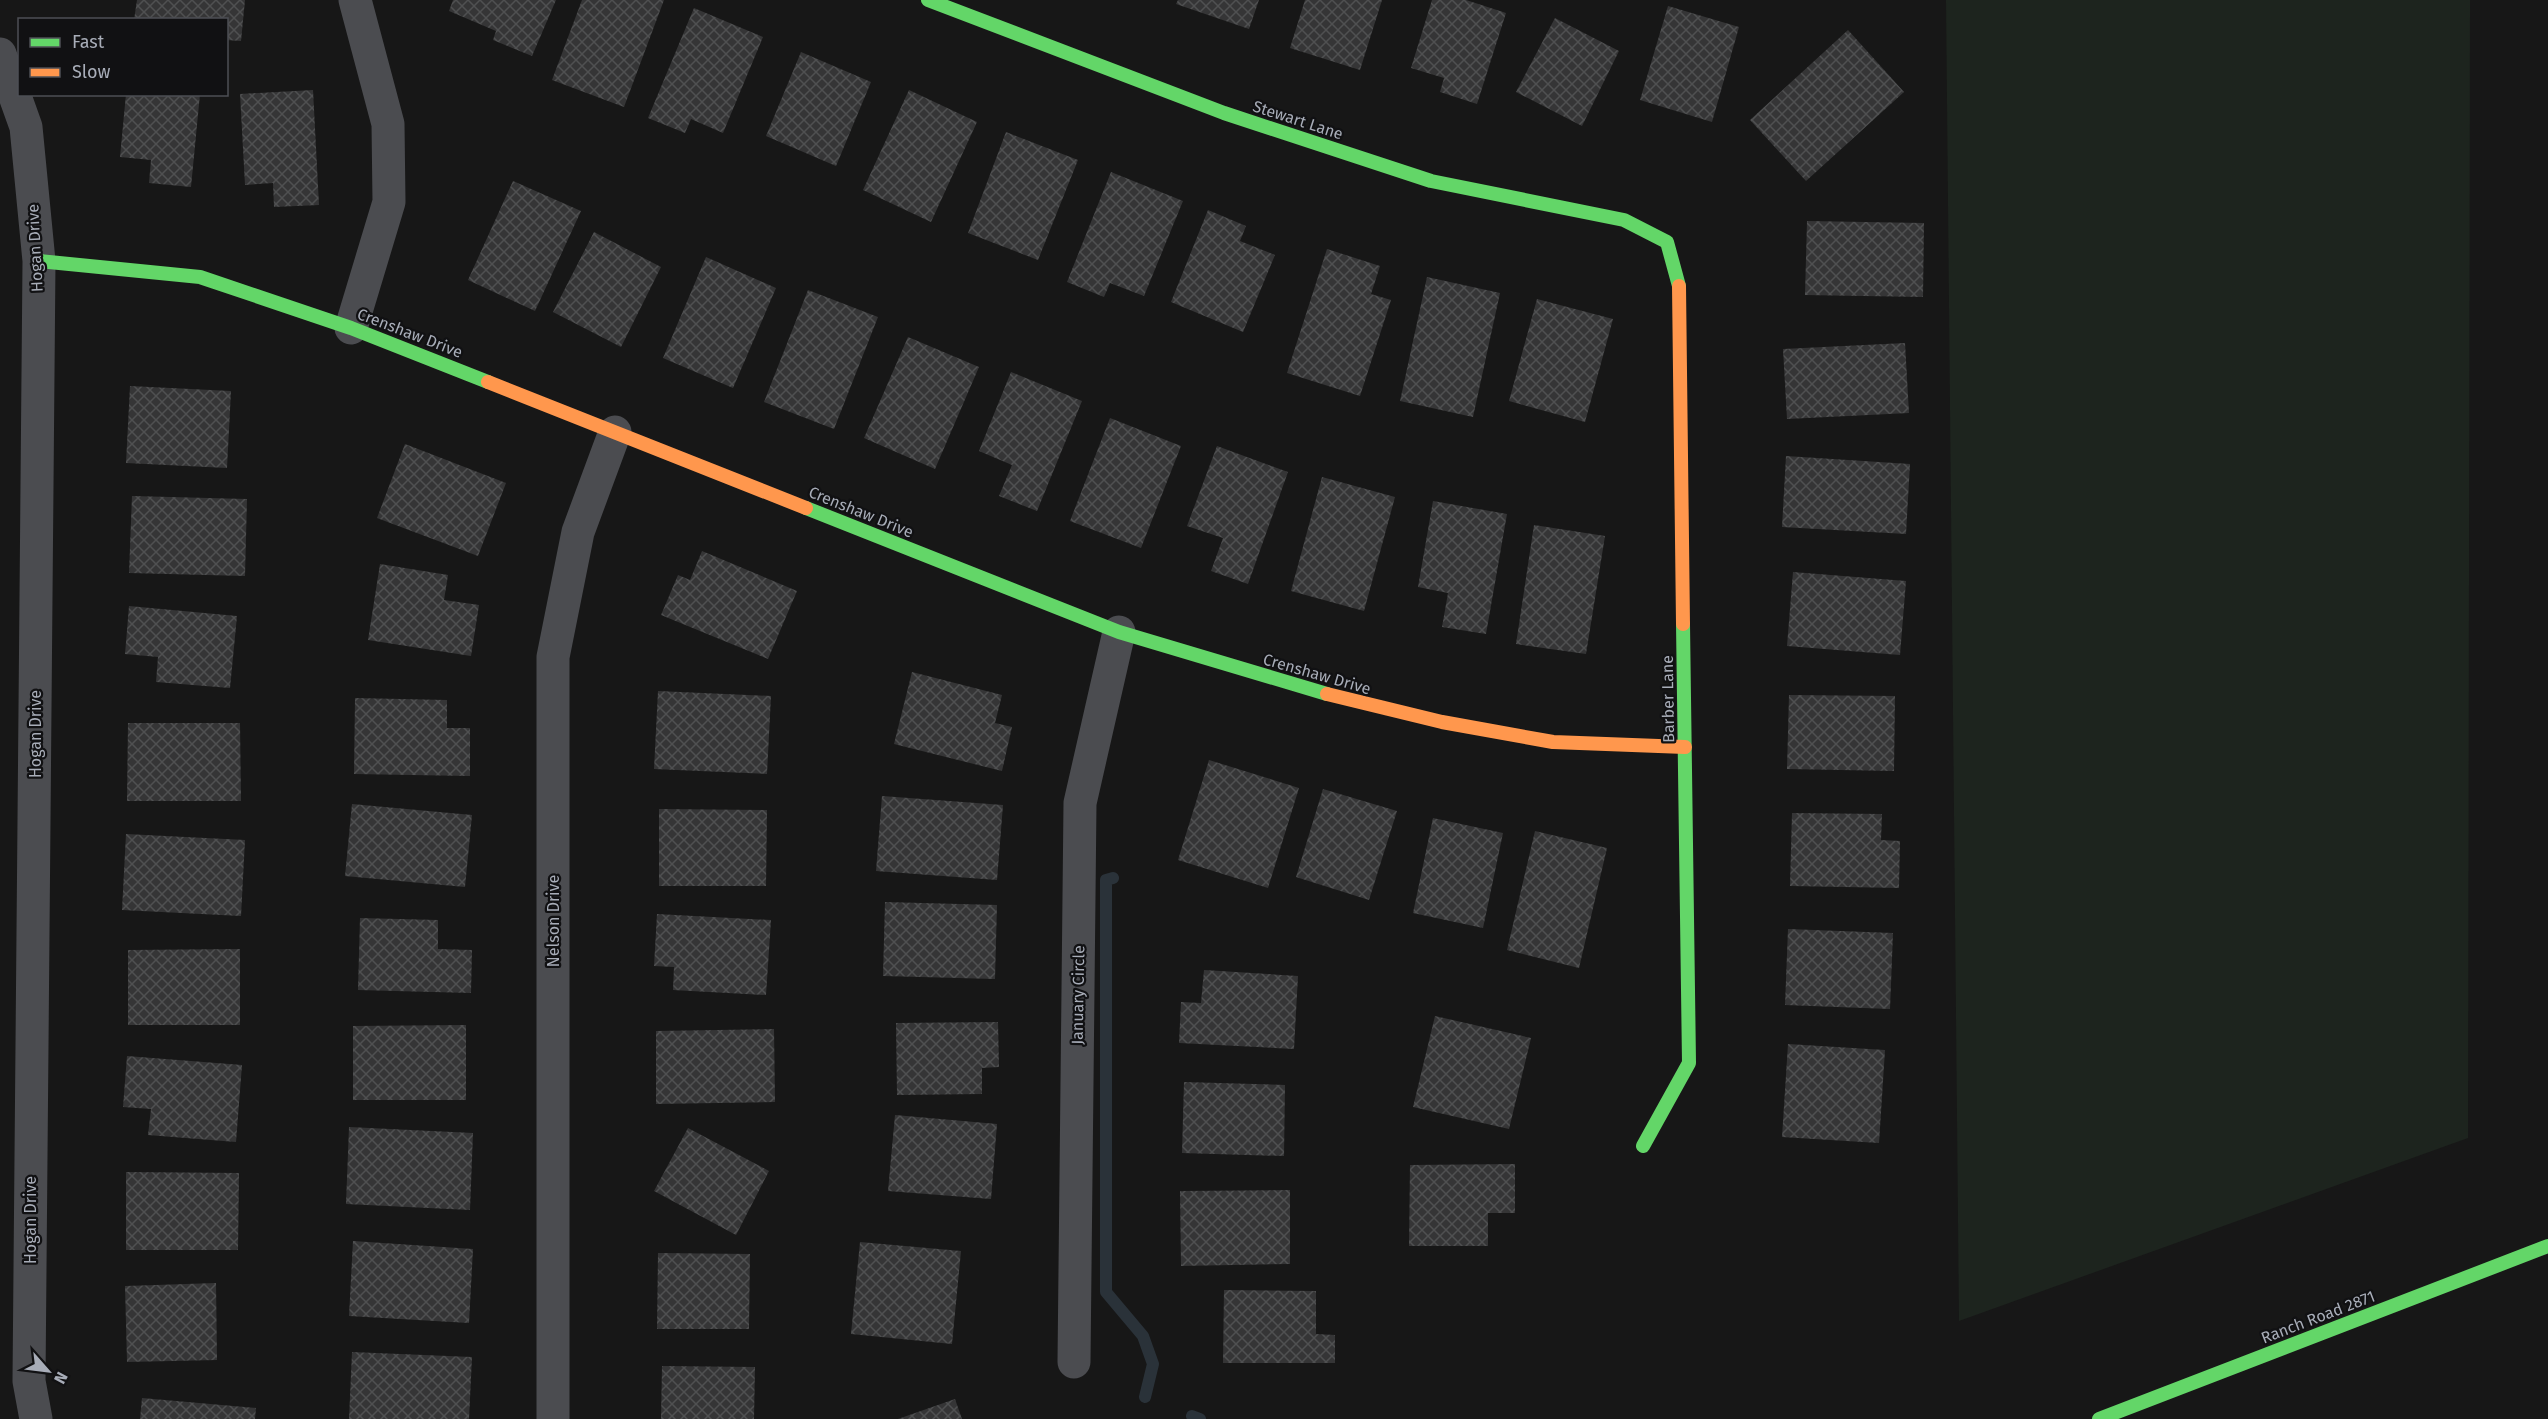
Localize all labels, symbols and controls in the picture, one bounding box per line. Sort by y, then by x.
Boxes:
legend [18,18,228,96]
text: Fast [72,31,105,53]
text: Slow [72,61,111,83]
street label: Stewart Lane [1250,96,1346,144]
street label: Hogan Drive [23,204,47,292]
street label: Crenshaw Drive [355,304,465,362]
street label: Crenshaw Drive [806,482,916,542]
street label: Crenshaw Drive [1261,650,1373,698]
street label: Barber Lane [1658,655,1678,743]
street label: Hogan Drive [26,690,45,778]
street label: Nelson Drive [544,875,563,967]
street label: January Circle [1068,945,1088,1045]
street label: Hogan Drive [21,1176,40,1264]
street label: Ranch Road 2871 [2258,1287,2378,1347]
north arrow [18,1341,78,1401]
text: N [50,1369,72,1387]

